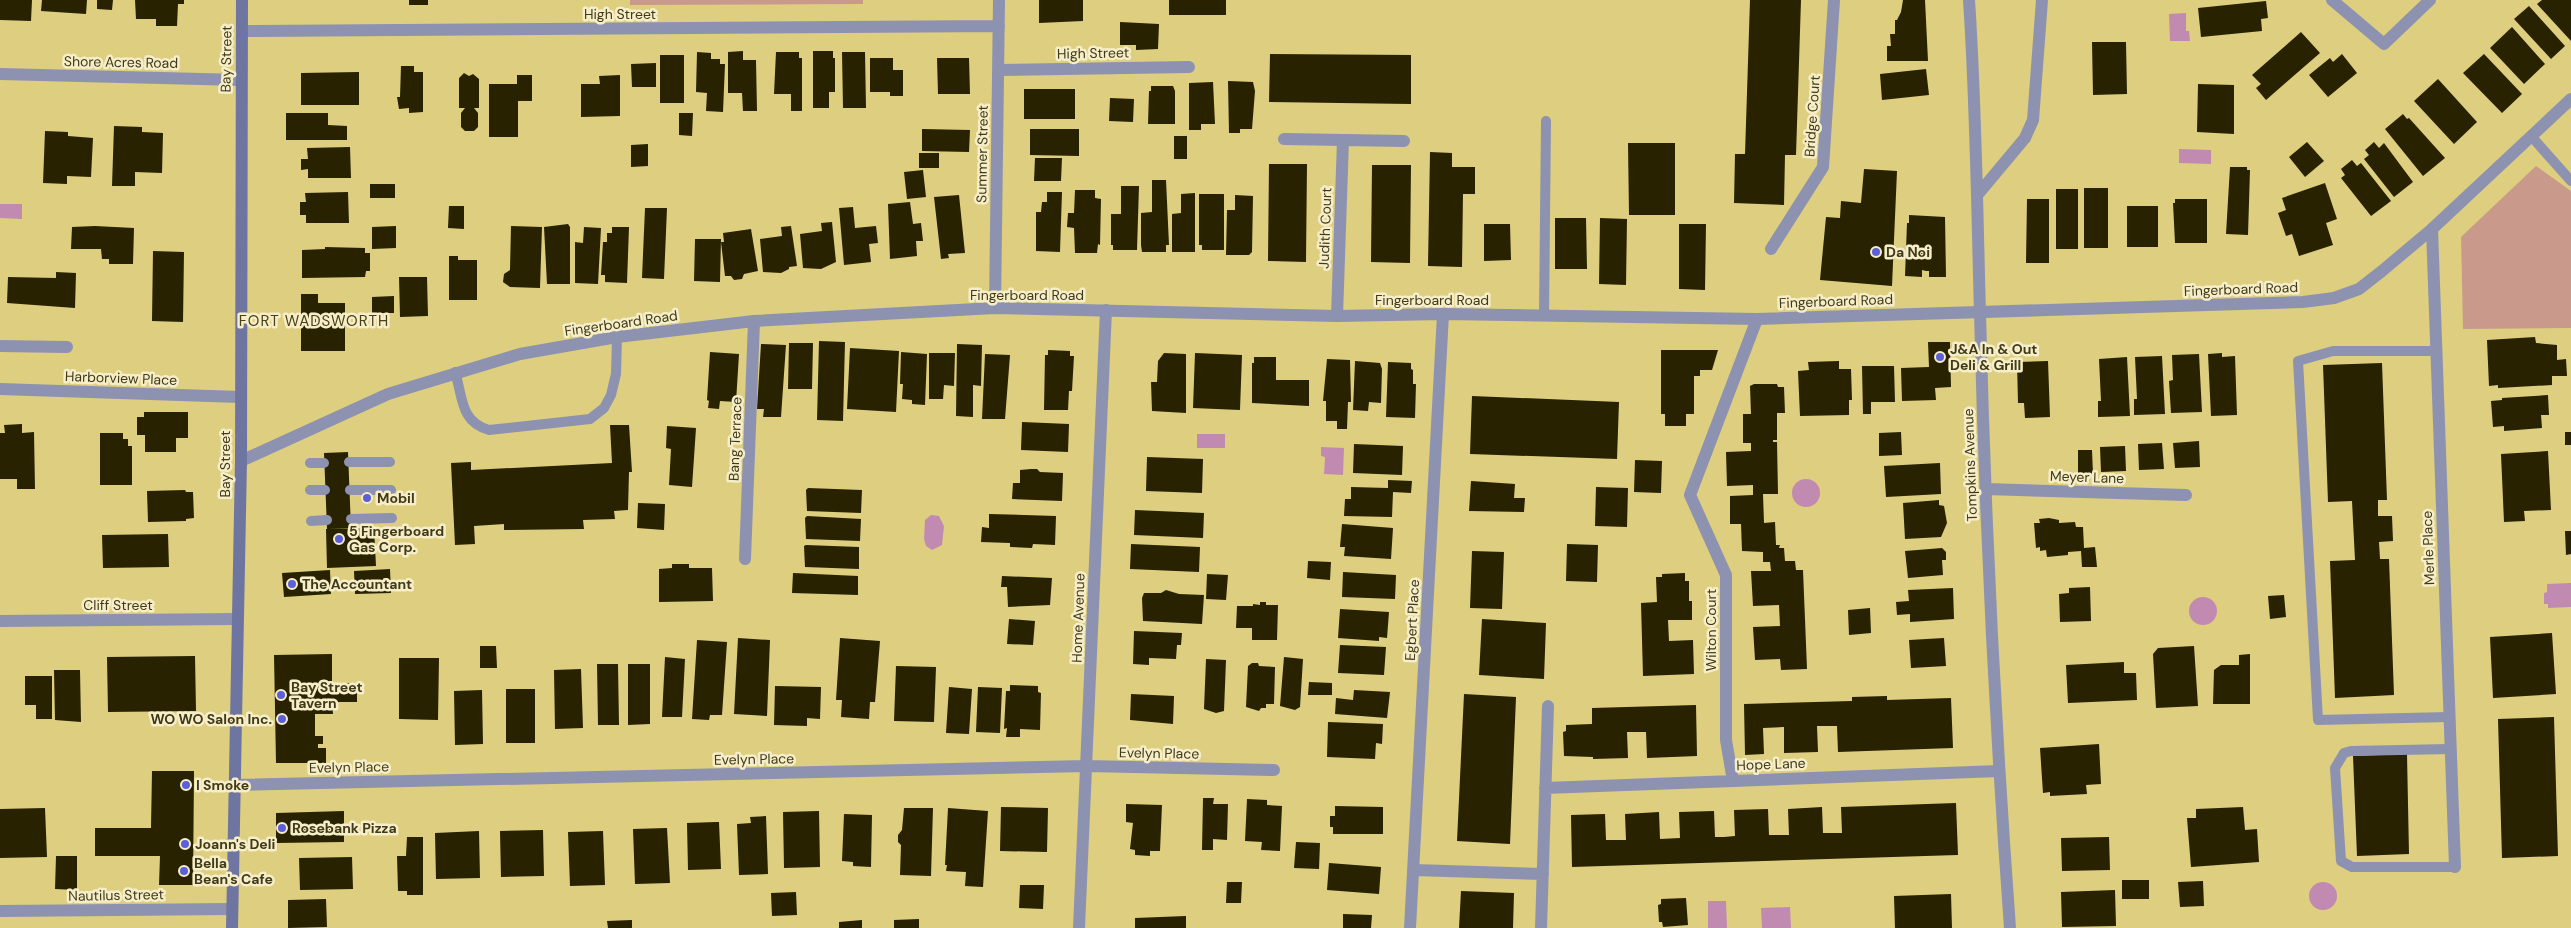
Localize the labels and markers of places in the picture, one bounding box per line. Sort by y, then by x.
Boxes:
place label: Da Noi [1886,243,1930,261]
marker: Da Noi [1870,246,1882,258]
place label: J&A In & Out Deli & Grill [1950,340,2037,374]
marker: J&A In & Out Deli & Grill [1934,351,1946,363]
place label: Mobil [377,489,415,507]
marker: Mobil [361,492,373,504]
place label: 5 Fingerboard Gas Corp. [349,522,444,556]
marker: 5 Fingerboard Gas Corp. [333,533,345,545]
place label: The Accountant [302,575,412,593]
marker: The Accountant [286,578,298,590]
place label: Bay Street Tavern [291,678,363,712]
marker: Bay Street Tavern [275,689,287,701]
place label: WO WO Salon Inc. [150,710,272,728]
marker: WO WO Salon Inc. [276,713,288,725]
place label: I Smoke [196,776,249,794]
marker: I Smoke [180,779,192,791]
place label: Rosebank Pizza [292,819,397,837]
marker: Rosebank Pizza [276,822,288,834]
place label: Joann's Deli [195,835,275,853]
marker: Joann's Deli [179,838,191,850]
place label: Bella Bean's Cafe [194,854,273,888]
marker: Bella Bean's Cafe [178,865,190,877]

